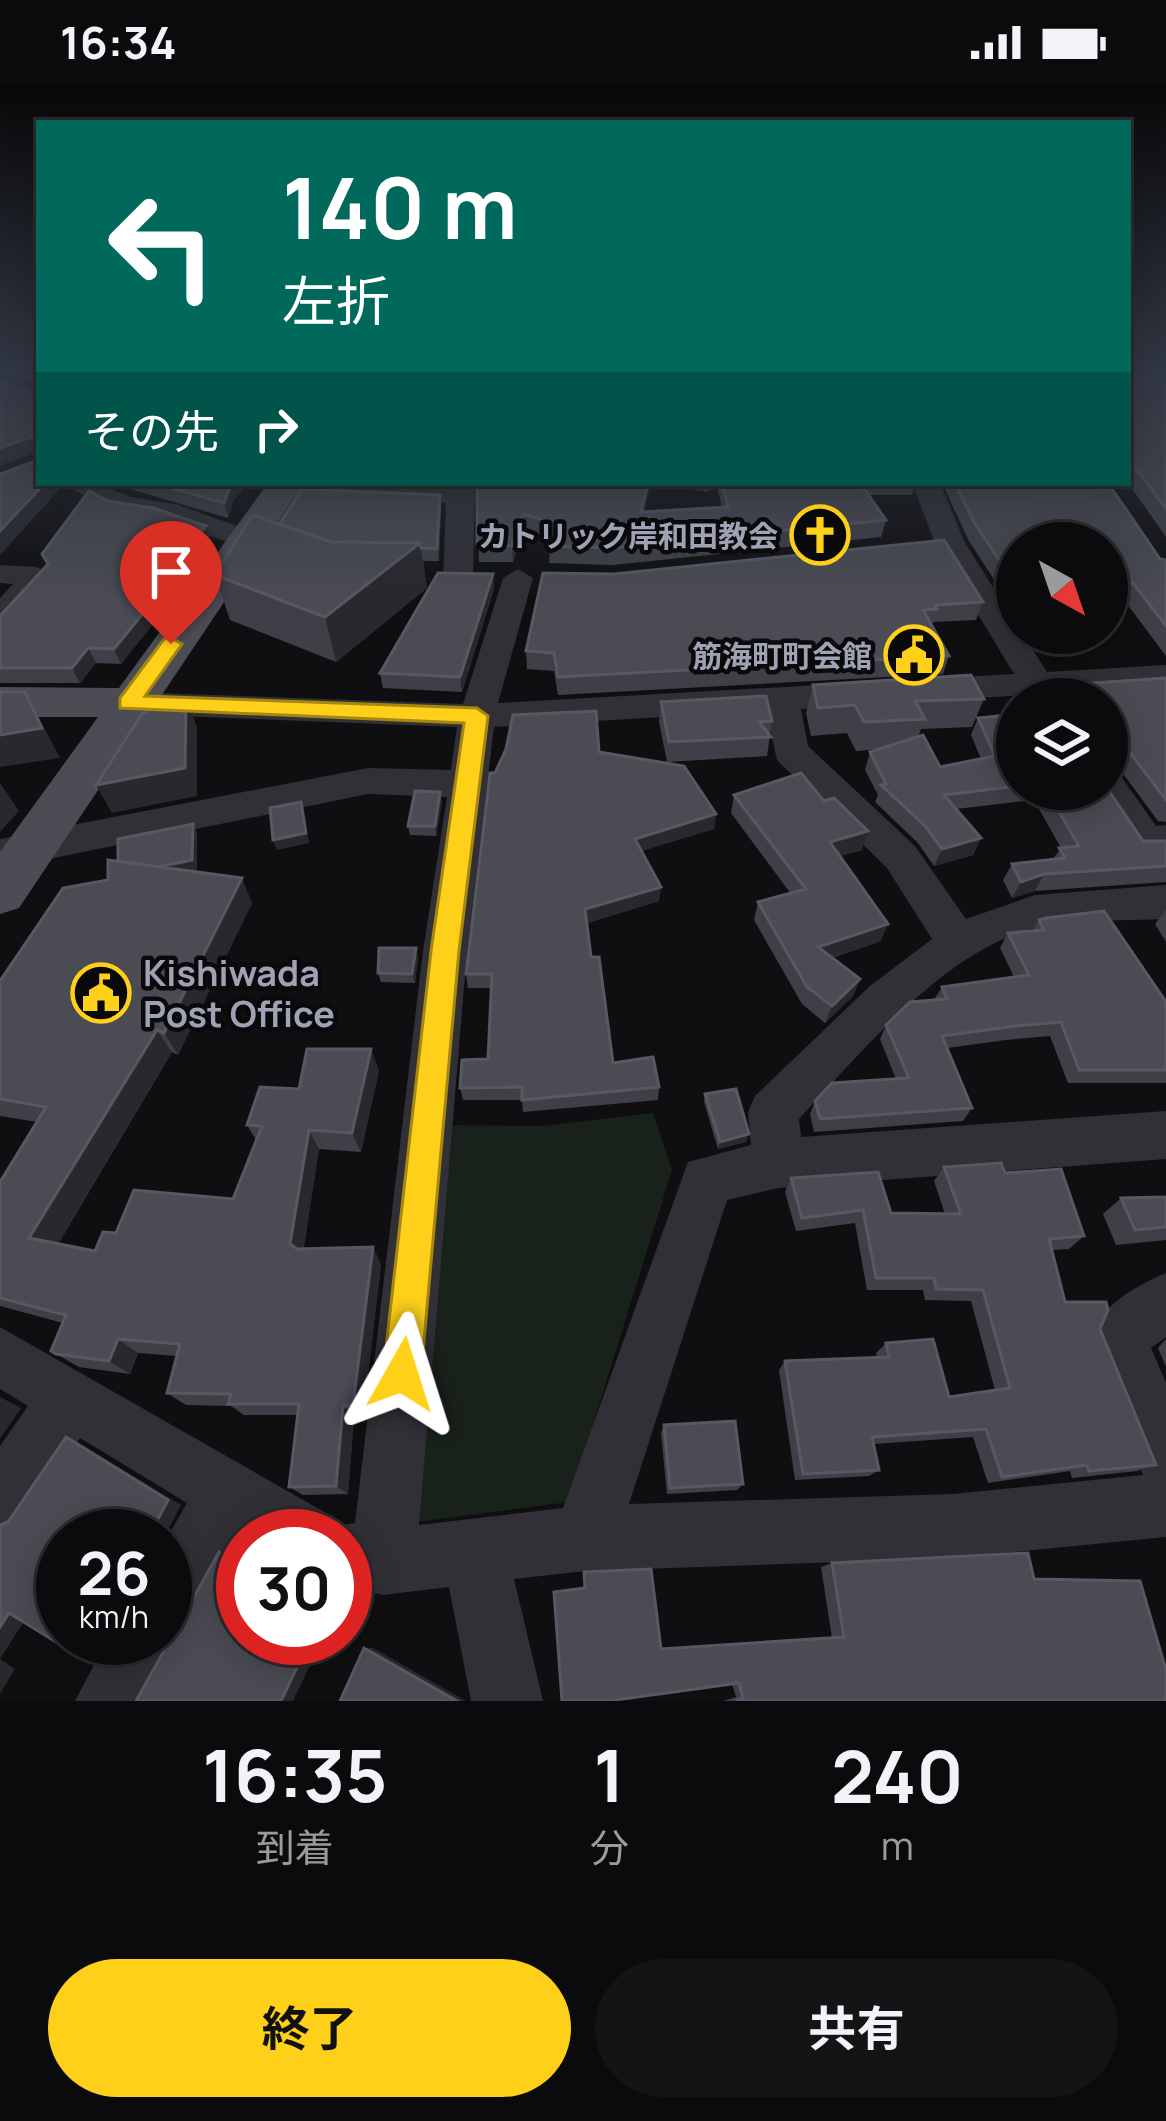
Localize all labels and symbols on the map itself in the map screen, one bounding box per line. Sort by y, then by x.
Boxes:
church icon: カトリック岸和田教会 [789,504,851,566]
place label: カトリック岸和田教会 [478,515,778,556]
pin [120,521,222,644]
north arrow [996,522,1128,654]
public building icon: 筋海町町会館 [883,624,945,686]
place label: 筋海町町会館 [692,635,872,676]
place label: Kishiwada Post Office [143,948,335,1038]
public building icon: Kishiwada Post Office [70,962,132,1024]
position arrow [339,1311,465,1437]
speed limit sign: 30 [216,1509,372,1665]

